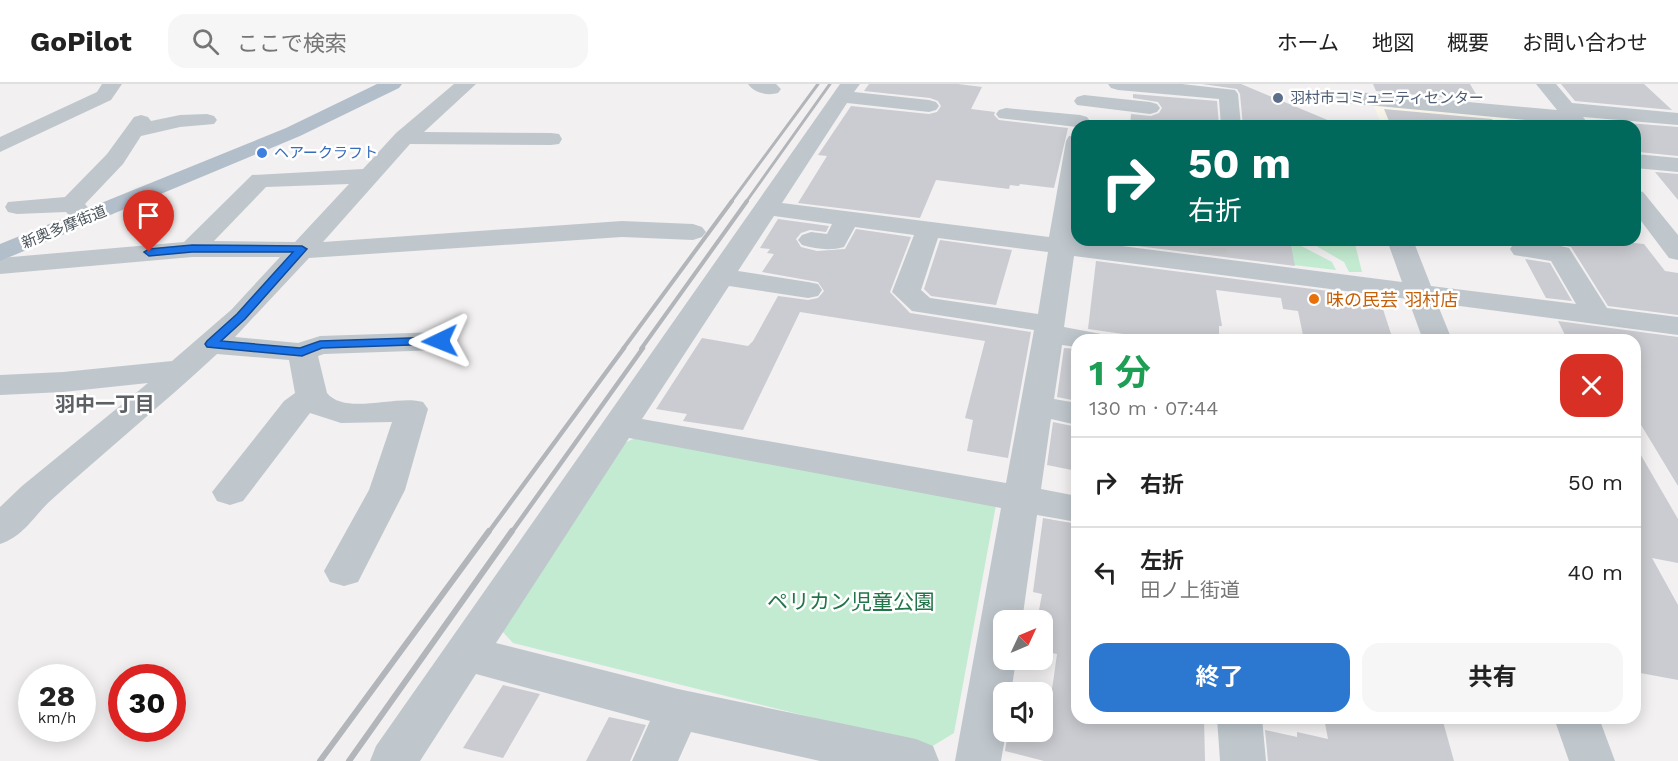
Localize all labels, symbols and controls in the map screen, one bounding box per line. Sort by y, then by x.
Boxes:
search box [168,14,588,68]
text: GoPilot [30,25,132,58]
icon: search [189,25,222,58]
text: ホーム [1277,30,1339,55]
text: 地図 [1372,30,1414,55]
text: 概要 [1447,30,1489,55]
text: お問い合わせ [1522,30,1648,55]
text: ここで検索 [237,31,347,56]
place label: 羽村市コミュニティセンター [1290,89,1484,107]
marker: 羽村市コミュニティセンター [1271,91,1285,105]
text: 50 m [1188,139,1291,188]
place label: ヘアークラフト [274,144,378,162]
icon: right [1089,144,1167,222]
marker: ヘアークラフト [255,146,269,160]
pin [123,190,174,252]
text: 右折 [1188,195,1242,227]
icon: arrive [132,199,165,232]
street label: 新奥多摩街道 [19,202,109,252]
place label: 味の民芸 羽村店 [1326,289,1458,310]
marker: 味の民芸 羽村店 [1307,292,1321,306]
position arrow [408,309,472,373]
text: 1 分 [1089,352,1151,394]
button: close [1560,354,1623,417]
district label: 羽中一丁目 [55,392,155,416]
text: 130 m · 07:44 [1089,396,1219,420]
icon: right [1089,466,1122,499]
text: 50 m [1568,470,1623,495]
text: 右折 [1140,472,1184,497]
text: 左折 [1140,548,1184,573]
icon: left [1089,556,1122,589]
text: 40 m [1567,560,1623,585]
text: 田ノ上街道 [1140,578,1240,602]
park label: ペリカン児童公園 [767,589,935,614]
north arrow [993,610,1053,670]
map controls [993,610,1053,742]
button: 終了 [1089,643,1350,712]
button: 共有 [1362,643,1623,712]
speed limit sign: 30 [108,664,186,742]
text: 28 [39,678,75,713]
button: sound [993,682,1053,742]
text: km/h [38,709,76,727]

